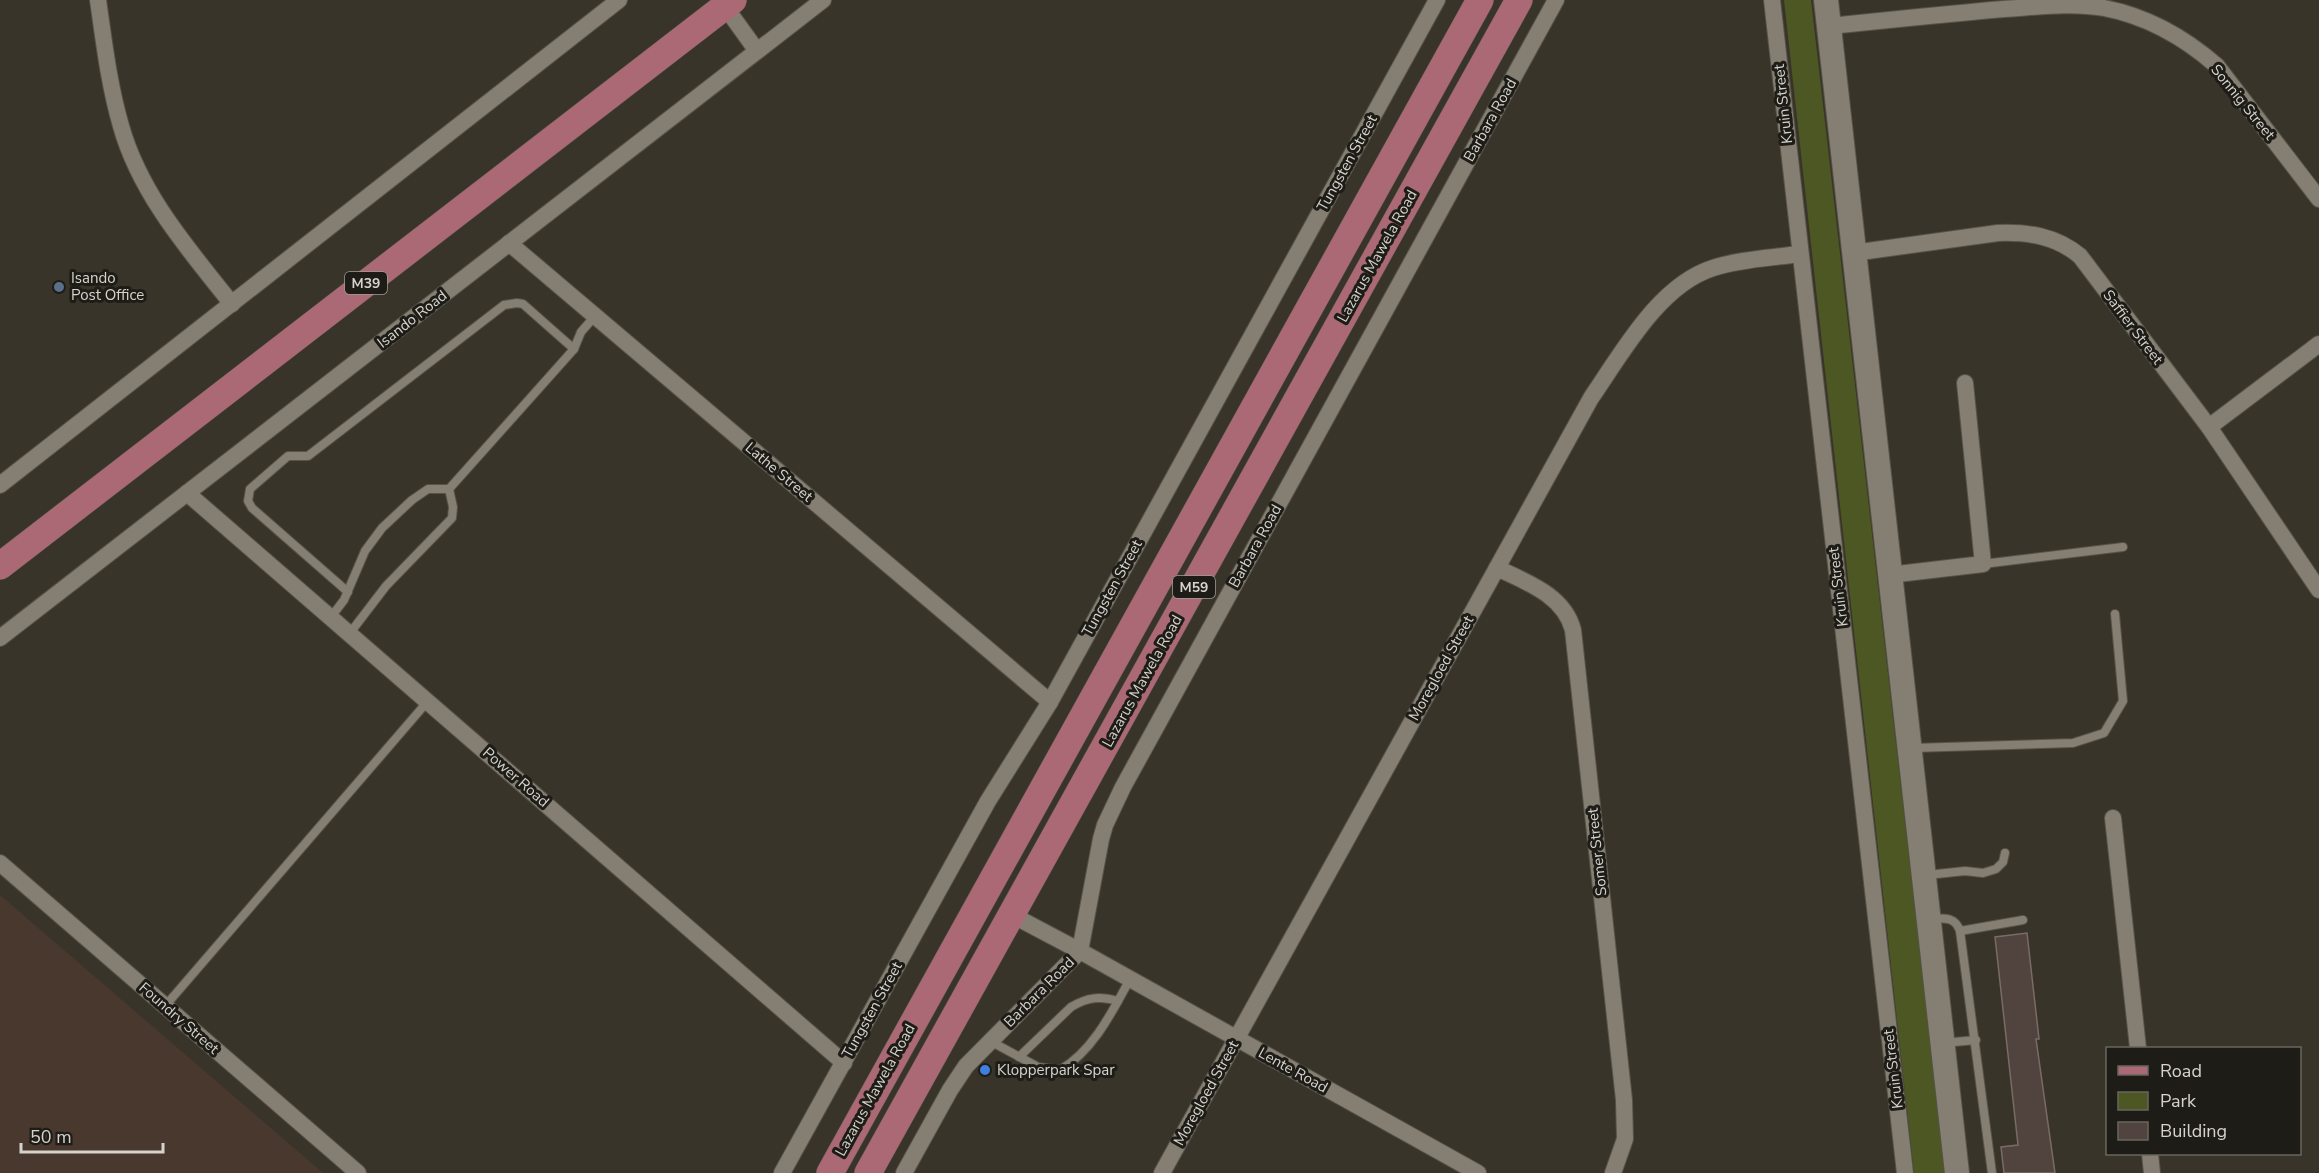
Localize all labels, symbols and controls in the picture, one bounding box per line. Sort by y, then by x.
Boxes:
street label: Sonnig Street [2206,60,2280,144]
street label: Kruin Street [1769,62,1797,145]
street label: Barbara Road [1459,75,1521,165]
street label: Tungsten Street [1312,111,1382,215]
street label: Lazarus Mawela Road [1332,186,1422,326]
place label: Isando Post Office [71,268,144,305]
road number: M39 [345,272,387,294]
marker: Isando Post Office [52,280,66,294]
street label: Isando Road [373,285,451,353]
street label: Saffier Street [2098,286,2168,369]
street label: Lathe Street [741,438,818,507]
street label: Barbara Road [1224,501,1286,591]
street label: Tungsten Street [1077,536,1147,640]
street label: Kruin Street [1823,545,1853,628]
road number: M59 [1173,576,1215,598]
street label: Lazarus Mawela Road [1097,611,1187,751]
street label: Moregloed Street [1404,611,1479,724]
street label: Power Road [478,743,554,811]
street label: Somer Street [1582,806,1612,897]
street label: Barbara Road [999,952,1079,1032]
street label: Tungsten Street [837,958,907,1062]
street label: Foundry Street [135,978,224,1059]
street label: Lazarus Mawela Road [830,1020,920,1160]
street label: Kruin Street [1878,1027,1908,1110]
street label: Moregloed Street [1169,1036,1244,1149]
street label: Lente Road [1255,1043,1331,1097]
legend [2106,1047,2301,1155]
text: Road [2160,1059,2202,1083]
place label: Klopperpark Spar [997,1060,1115,1080]
marker: Klopperpark Spar [978,1063,992,1077]
text: Park [2160,1089,2197,1113]
scale bar [21,1116,164,1154]
text: Building [2160,1119,2227,1143]
text: 50 m [30,1125,72,1149]

